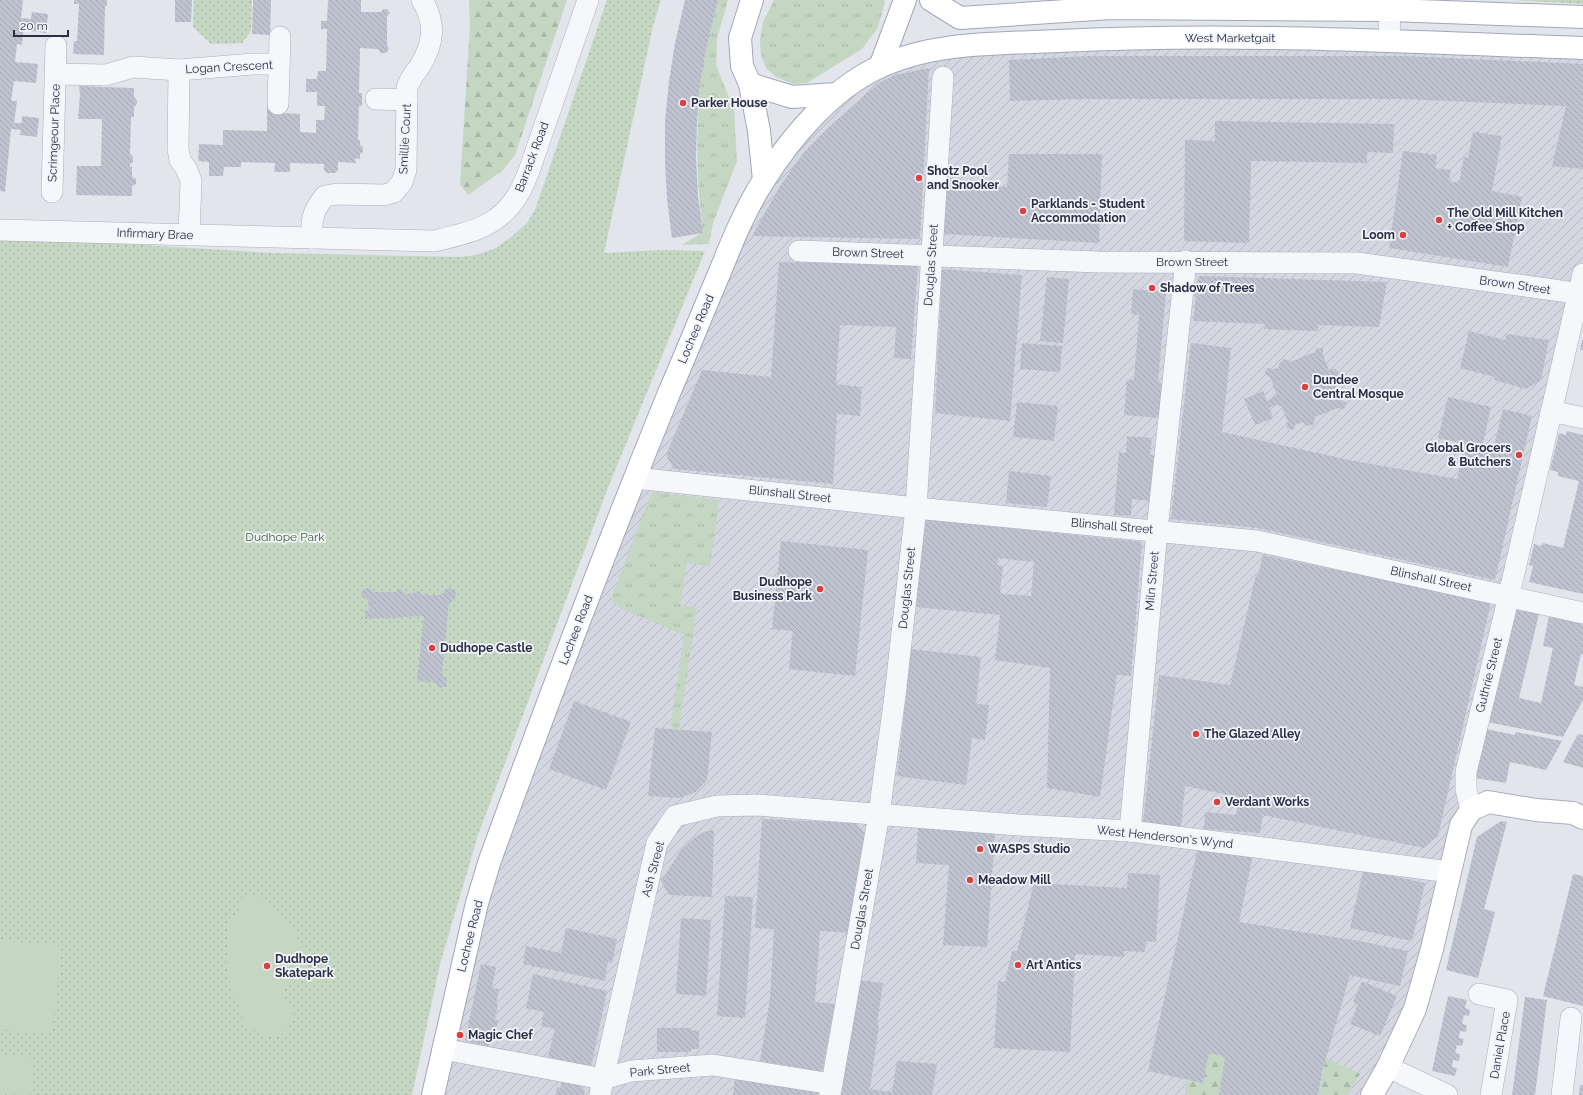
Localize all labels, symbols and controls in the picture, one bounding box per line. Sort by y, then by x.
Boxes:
scale bar [14,12,68,38]
text: 20 m [20,19,48,33]
street label: West Marketgait [1185,31,1275,45]
street label: Logan Crescent [185,58,273,76]
street label: Scrimgeour Place [45,84,63,182]
place label: Parker House [691,96,767,110]
marker: Parker House [678,98,688,108]
street label: Smillie Court [396,103,414,175]
street label: Barrack Road [512,120,552,194]
place label: Shotz Pool and Snooker [927,164,999,192]
marker: Shotz Pool and Snooker [914,173,924,183]
place label: Parklands - Student Accommodation [1031,197,1145,225]
marker: Parklands - Student Accommodation [1018,206,1028,216]
place label: The Old Mill Kitchen + Coffee Shop [1447,206,1563,234]
marker: The Old Mill Kitchen + Coffee Shop [1434,215,1444,225]
street label: Douglas Street [921,224,941,306]
street label: Infirmary Brae [116,226,194,242]
place label: Loom [1362,228,1395,242]
marker: Loom [1398,230,1408,240]
street label: Brown Street [832,245,904,261]
street label: Brown Street [1156,255,1228,269]
street label: Brown Street [1478,273,1552,297]
place label: Shadow of Trees [1160,281,1255,295]
marker: Shadow of Trees [1147,283,1157,293]
street label: Lochee Road [675,292,717,366]
place label: Dundee Central Mosque [1313,373,1404,401]
marker: Dundee Central Mosque [1300,382,1310,392]
place label: Global Grocers & Butchers [1425,441,1511,469]
marker: Global Grocers & Butchers [1514,450,1524,460]
street label: Blinshall Street [748,483,832,505]
street label: Blinshall Street [1070,515,1154,537]
park label: Dudhope Park [245,530,325,544]
street label: Douglas Street [896,546,918,630]
street label: Miln Street [1142,551,1162,611]
street label: Blinshall Street [1389,564,1473,594]
place label: Dudhope Business Park [733,575,812,603]
marker: Dudhope Business Park [815,584,825,594]
street label: Lochee Road [556,593,596,667]
street label: Guthrie Street [1473,636,1505,714]
place label: Dudhope Castle [440,641,533,655]
marker: Dudhope Castle [427,643,437,653]
place label: The Glazed Alley [1204,727,1301,741]
marker: The Glazed Alley [1191,729,1201,739]
place label: Verdant Works [1225,795,1309,809]
marker: Verdant Works [1212,797,1222,807]
street label: West Henderson's Wynd [1096,823,1234,851]
street label: Ash Street [639,840,667,898]
place label: WASPS Studio [988,842,1070,856]
marker: WASPS Studio [975,844,985,854]
street label: Douglas Street [848,867,876,951]
place label: Meadow Mill [978,873,1051,887]
marker: Meadow Mill [965,875,975,885]
street label: Lochee Road [454,899,486,973]
place label: Dudhope Skatepark [275,952,334,980]
place label: Art Antics [1026,958,1082,972]
marker: Art Antics [1013,960,1023,970]
marker: Dudhope Skatepark [262,961,272,971]
street label: Daniel Place [1487,1010,1513,1080]
place label: Magic Chef [468,1028,533,1042]
marker: Magic Chef [455,1030,465,1040]
street label: Park Street [629,1060,691,1080]

